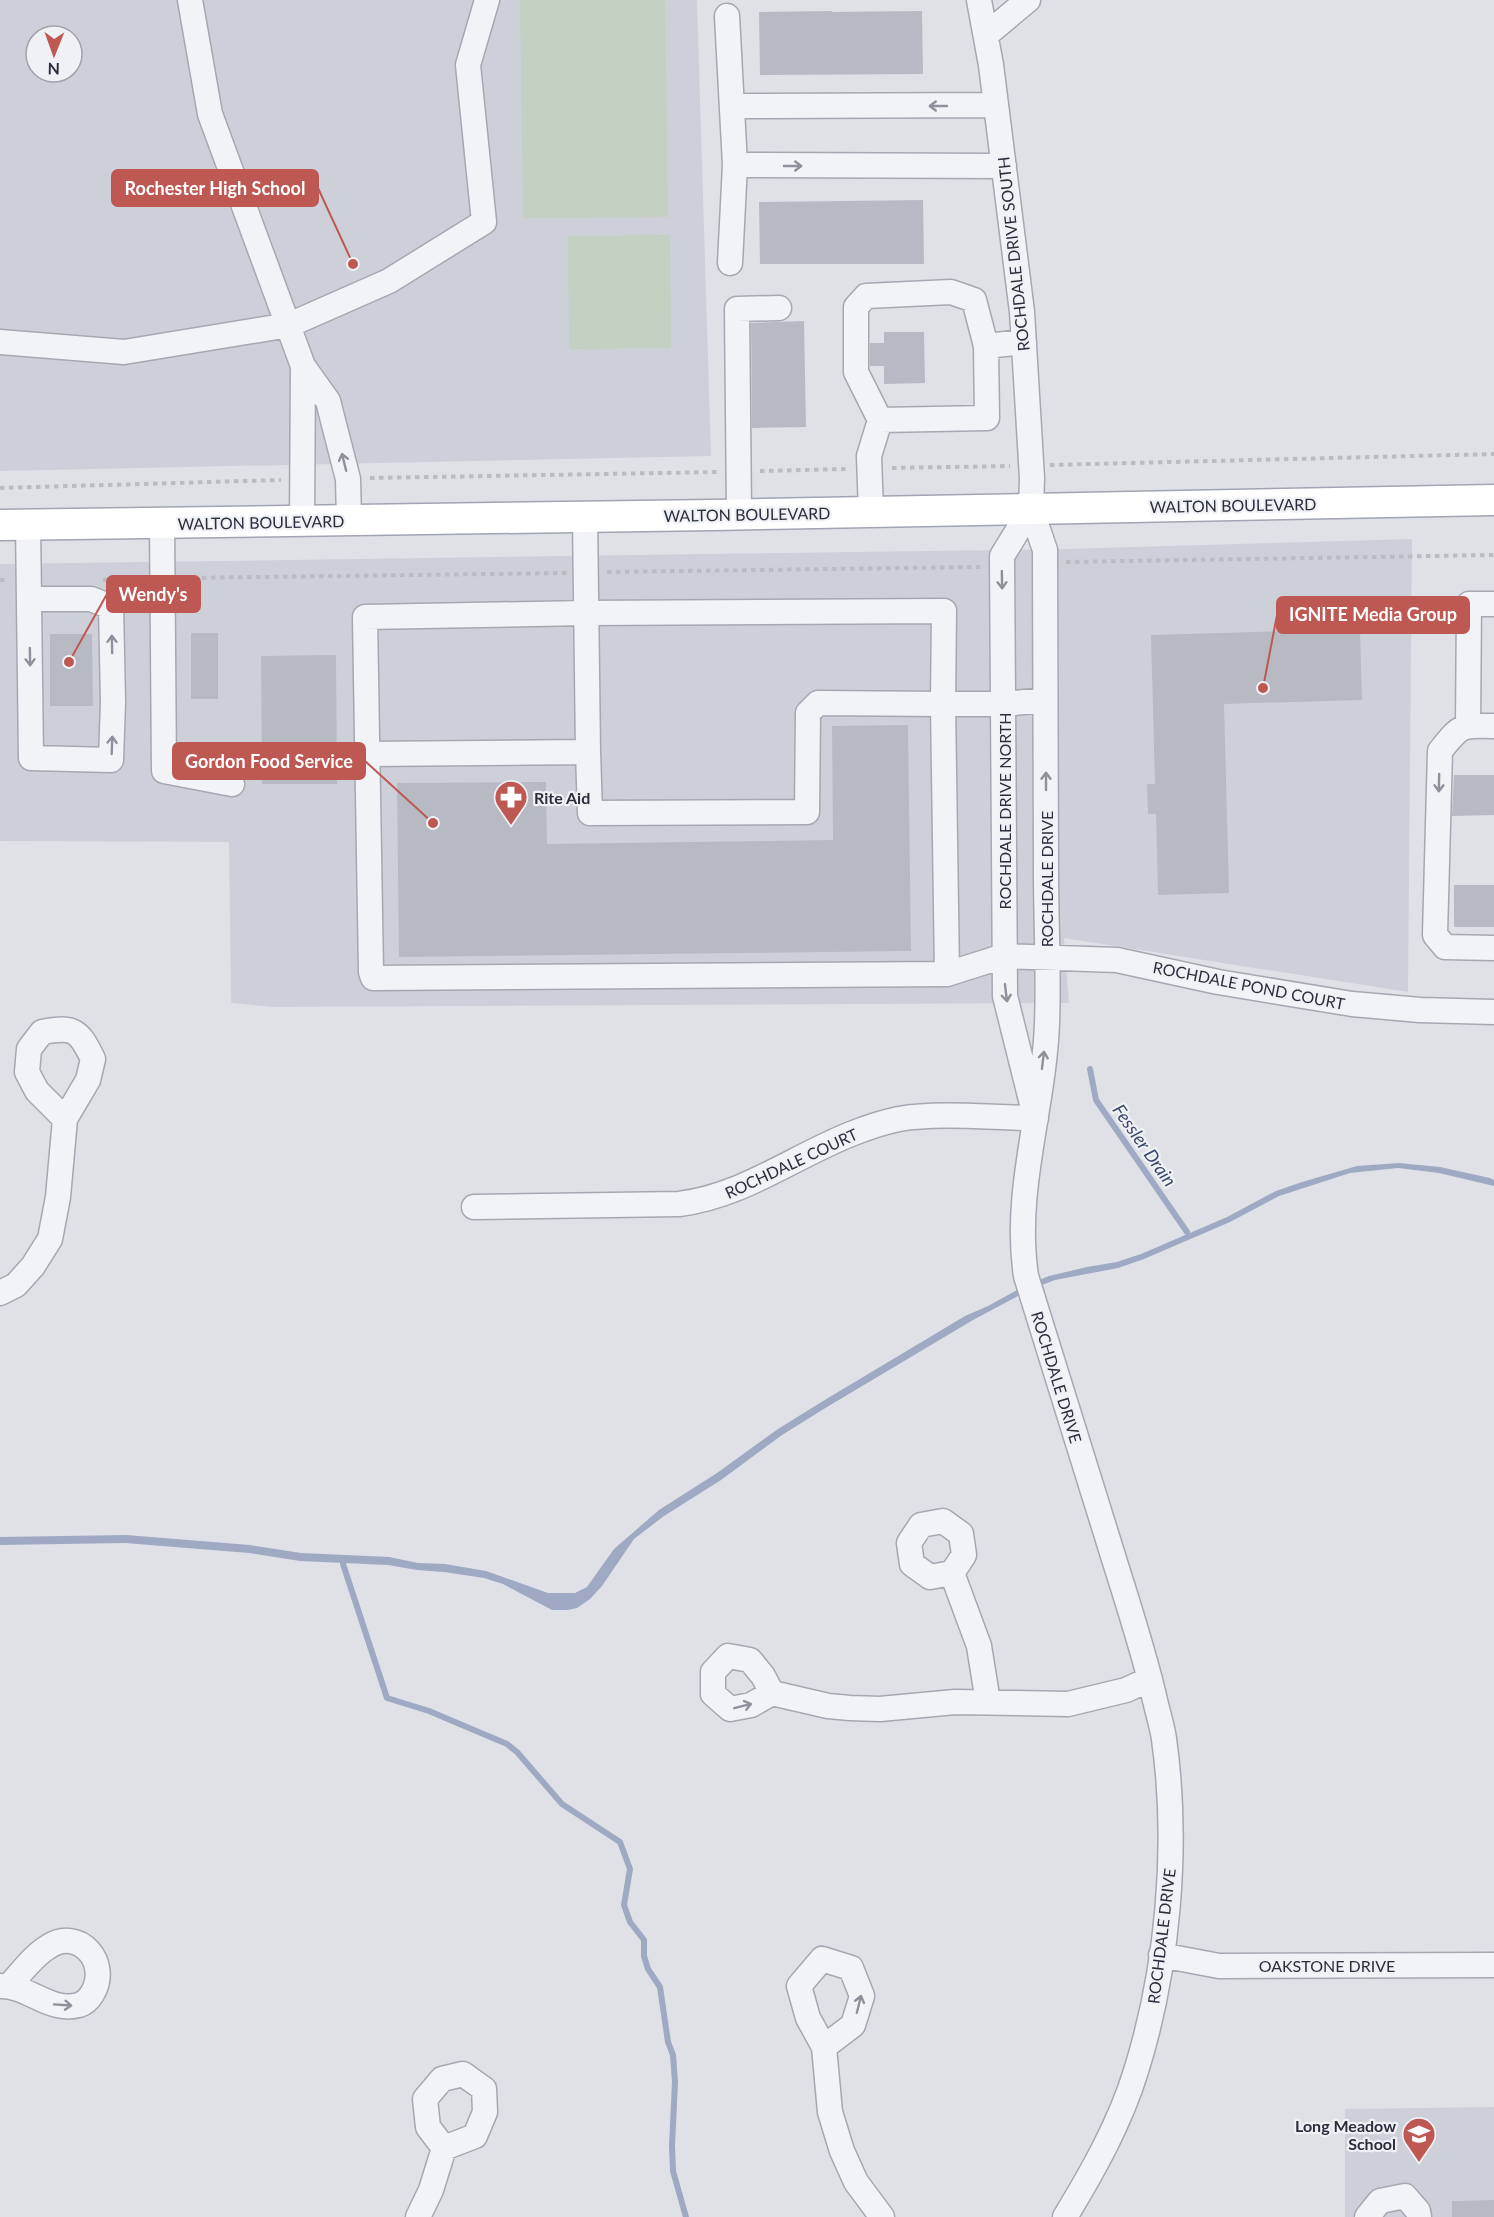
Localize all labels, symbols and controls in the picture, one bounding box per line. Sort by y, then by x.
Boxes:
north arrow [24,24,84,84]
text: N [47,60,60,79]
one-way arrow [928,100,948,112]
street label: ROCHDALE DRIVE SOUTH [993,156,1033,352]
one-way arrow [783,160,803,172]
callout: Rochester High School [112,170,318,206]
text: Rochester High School [125,177,305,199]
one-way arrow [338,453,350,472]
street label: WALTON BOULEVARD [1149,494,1317,516]
street label: WALTON BOULEVARD [663,503,831,525]
street label: WALTON BOULEVARD [177,511,345,533]
one-way arrow [996,569,1008,589]
callout: Wendy's [107,576,200,612]
text: Wendy's [119,583,187,605]
callout: IGNITE Media Group [1277,597,1469,633]
text: IGNITE Media Group [1289,603,1457,625]
one-way arrow [106,634,118,654]
one-way arrow [25,647,36,667]
street label: ROCHDALE DRIVE NORTH [995,712,1014,910]
one-way arrow [106,736,117,756]
callout: Gordon Food Service [173,743,365,779]
text: Gordon Food Service [185,750,353,772]
one-way arrow [1040,772,1052,792]
one-way arrow [1433,772,1445,792]
pharmacy icon: Rite Aid [493,779,529,826]
place label: Rite Aid [534,788,590,807]
street label: ROCHDALE DRIVE [1037,811,1056,947]
street label: ROCHDALE POND COURT [1152,957,1347,1013]
one-way arrow [1000,983,1011,1002]
one-way arrow [1038,1051,1049,1070]
water label: Fessler Drain [1109,1100,1181,1190]
street label: ROCHDALE COURT [722,1124,861,1202]
street label: ROCHDALE DRIVE [1028,1309,1086,1445]
one-way arrow [733,1700,752,1712]
street label: ROCHDALE DRIVE [1143,1867,1179,2005]
street label: OAKSTONE DRIVE [1259,1956,1395,1975]
one-way arrow [853,1995,865,2014]
one-way arrow [53,2000,72,2011]
place label: Long Meadow School [1295,2116,1396,2153]
school or university icon: Long Meadow School [1401,2116,1437,2163]

